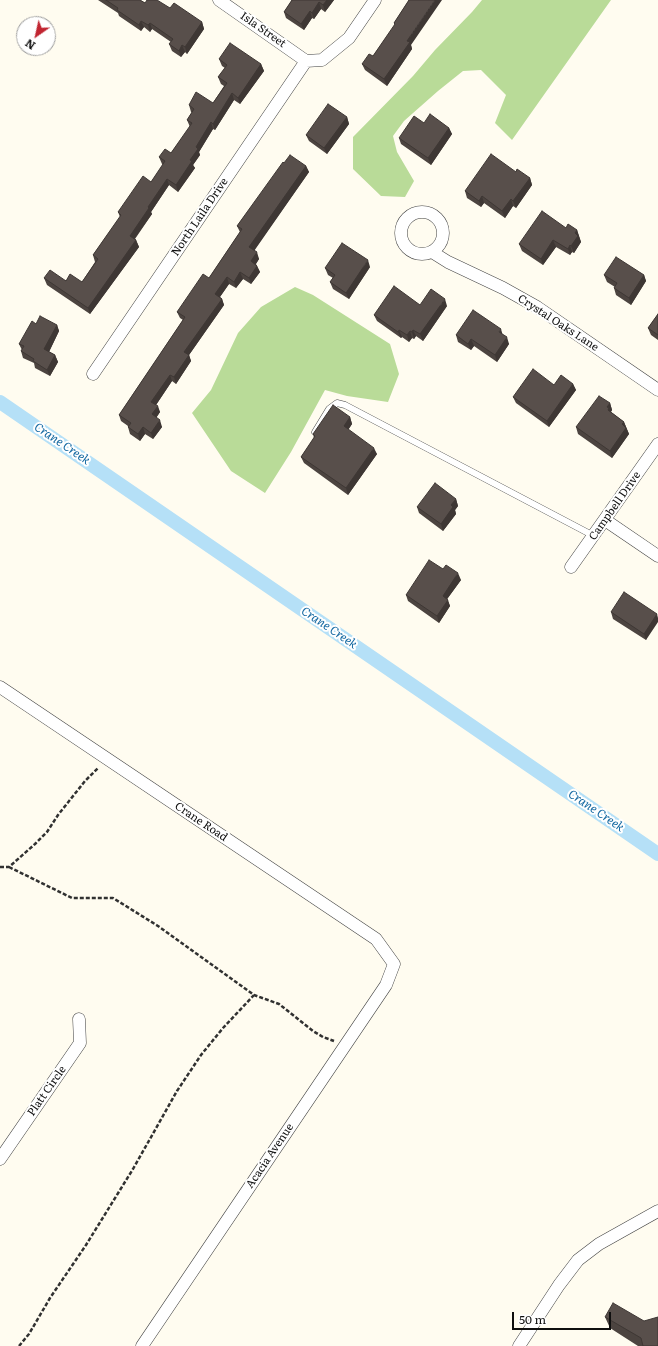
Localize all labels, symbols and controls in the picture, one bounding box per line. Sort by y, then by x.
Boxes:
street label: Isla Street [238,9,288,51]
north arrow [16,16,56,56]
text: N [22,36,38,54]
street label: North Laila Drive [169,175,231,259]
street label: Crystal Oaks Lane [515,292,601,354]
water label: Crane Creek [31,420,93,468]
street label: Campbell Drive [586,469,644,543]
water label: Crane Creek [298,604,360,652]
water label: Crane Creek [565,787,627,835]
street label: Crane Road [172,800,230,844]
street label: Platt Circle [25,1063,69,1119]
street label: Acacia Avenue [243,1121,297,1191]
scale bar [514,1304,613,1330]
text: 50 m [519,1310,546,1328]

